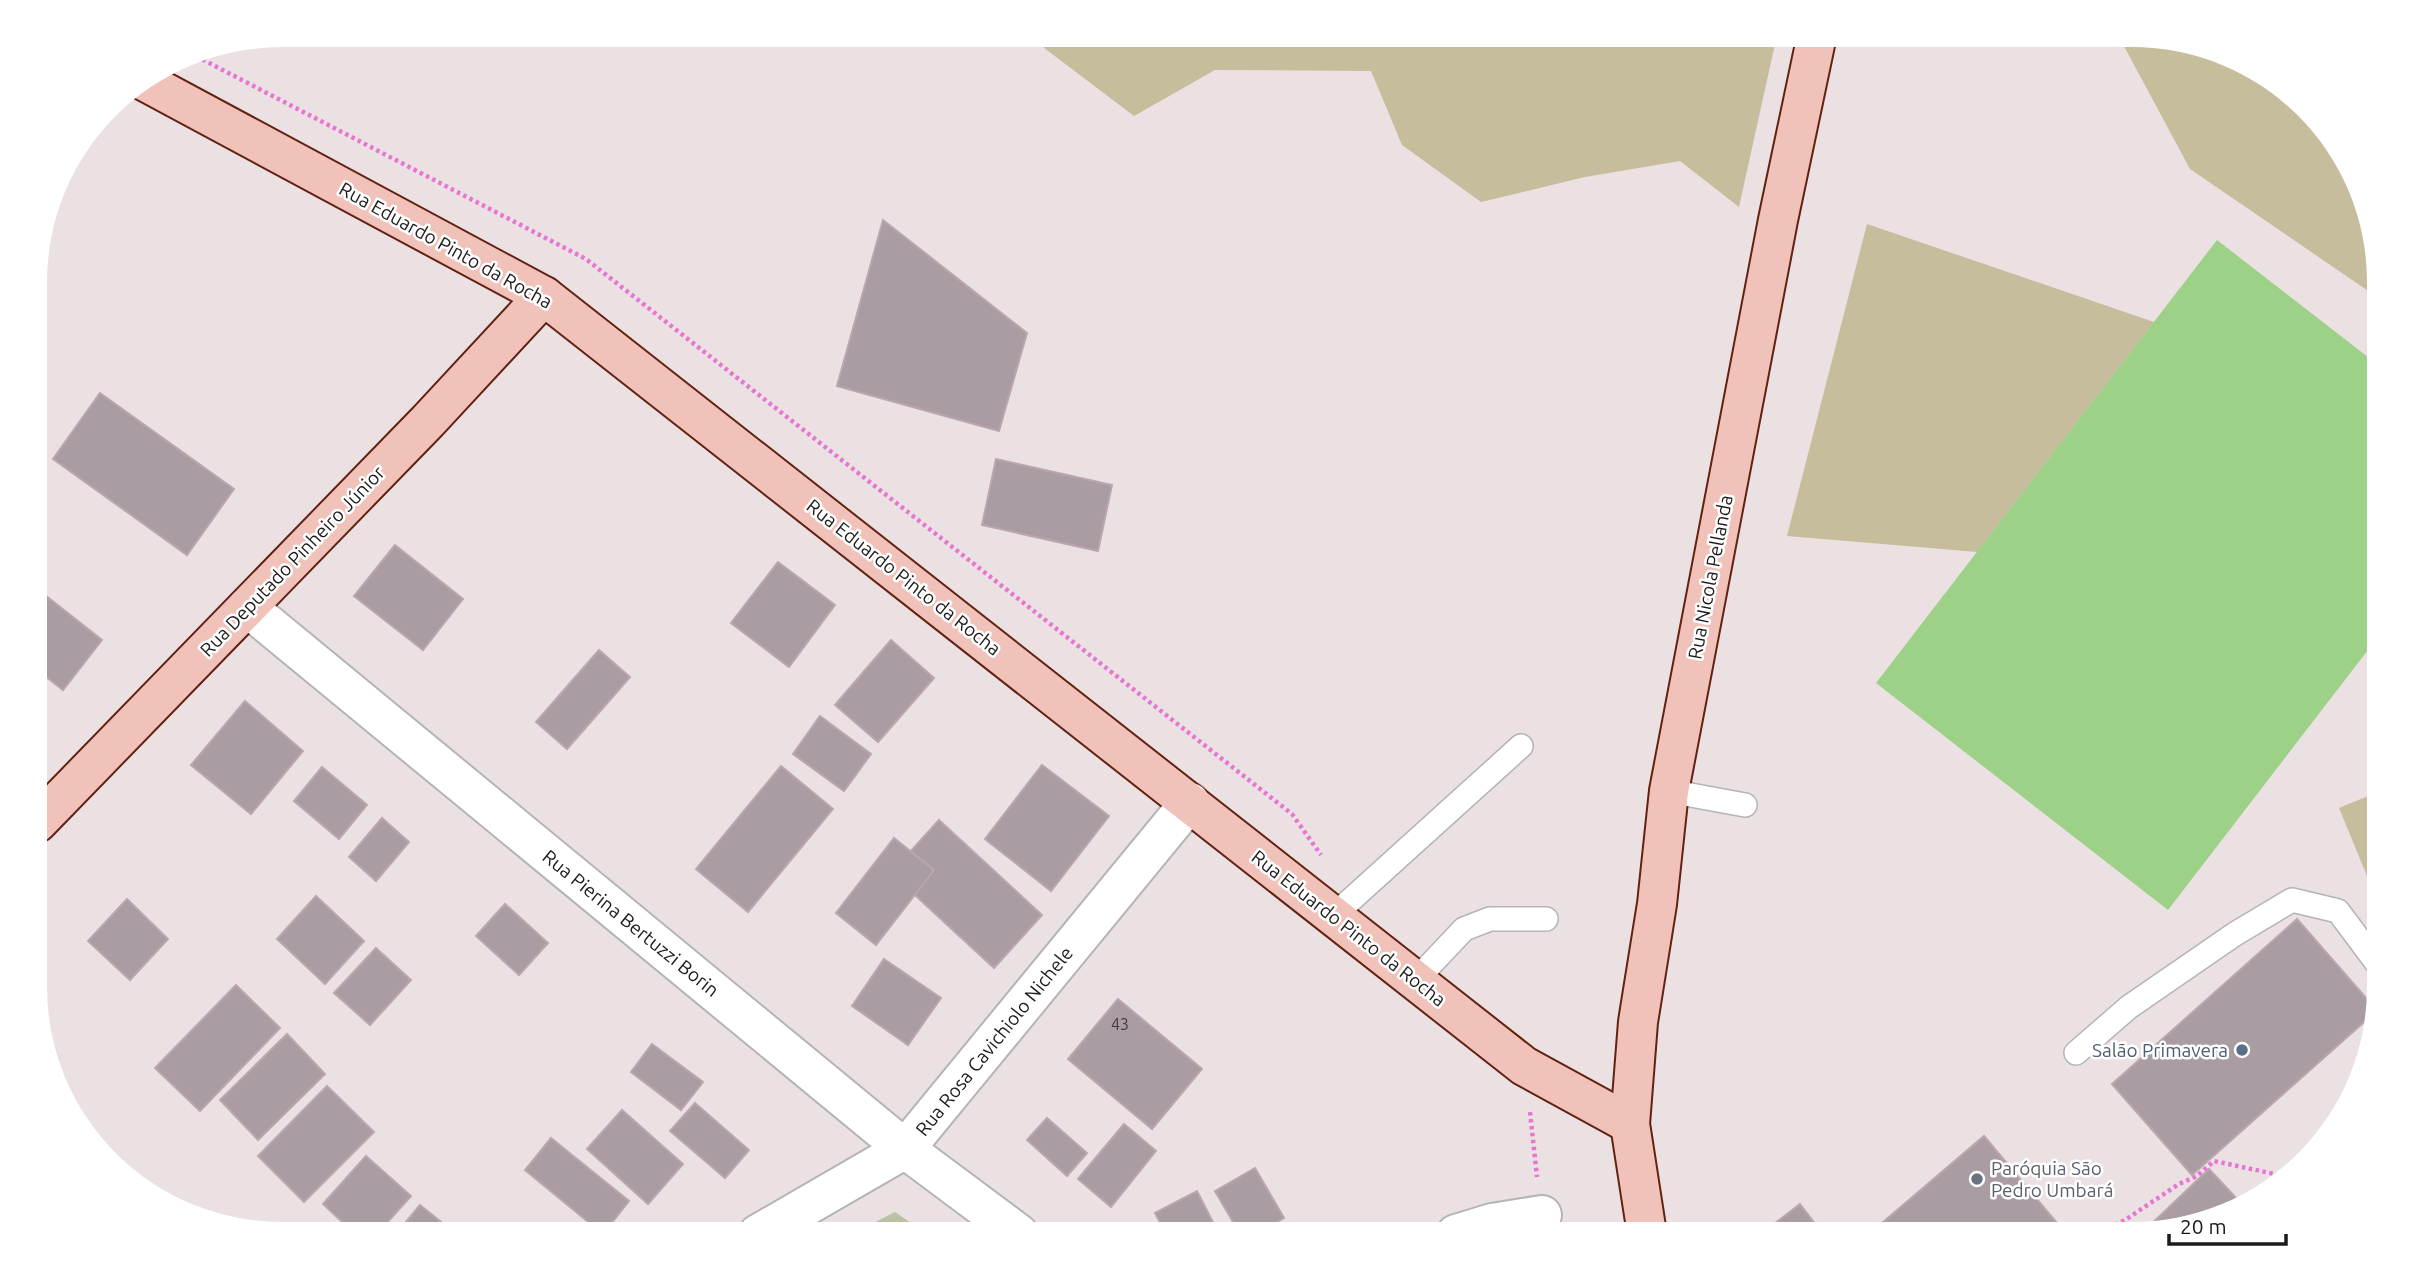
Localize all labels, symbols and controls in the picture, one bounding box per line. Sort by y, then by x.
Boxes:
street label: Rua Eduardo Pinto da Rocha [336,177,556,313]
street label: Rua Deputado Pinheiro Júnior [195,461,389,661]
street label: Rua Nicola Pellanda [1683,493,1737,661]
street label: Rua Eduardo Pinto da Rocha [803,494,1005,660]
street label: Rua Pierina Bertuzzi Borin [538,845,724,1001]
street label: Rua Eduardo Pinto da Rocha [1248,845,1450,1011]
street label: Rua Rosa Cavichiolo Nichele [911,942,1077,1140]
house number: 43 [1111,1015,1129,1033]
place label: Salão Primavera [2092,1039,2228,1061]
marker: Salão Primavera [2234,1042,2250,1058]
place label: Paróquia São Pedro Umbará [1991,1157,2113,1201]
marker: Paróquia São Pedro Umbará [1969,1171,1985,1187]
scale bar [2169,1202,2286,1246]
text: 20 m [2180,1214,2227,1238]

